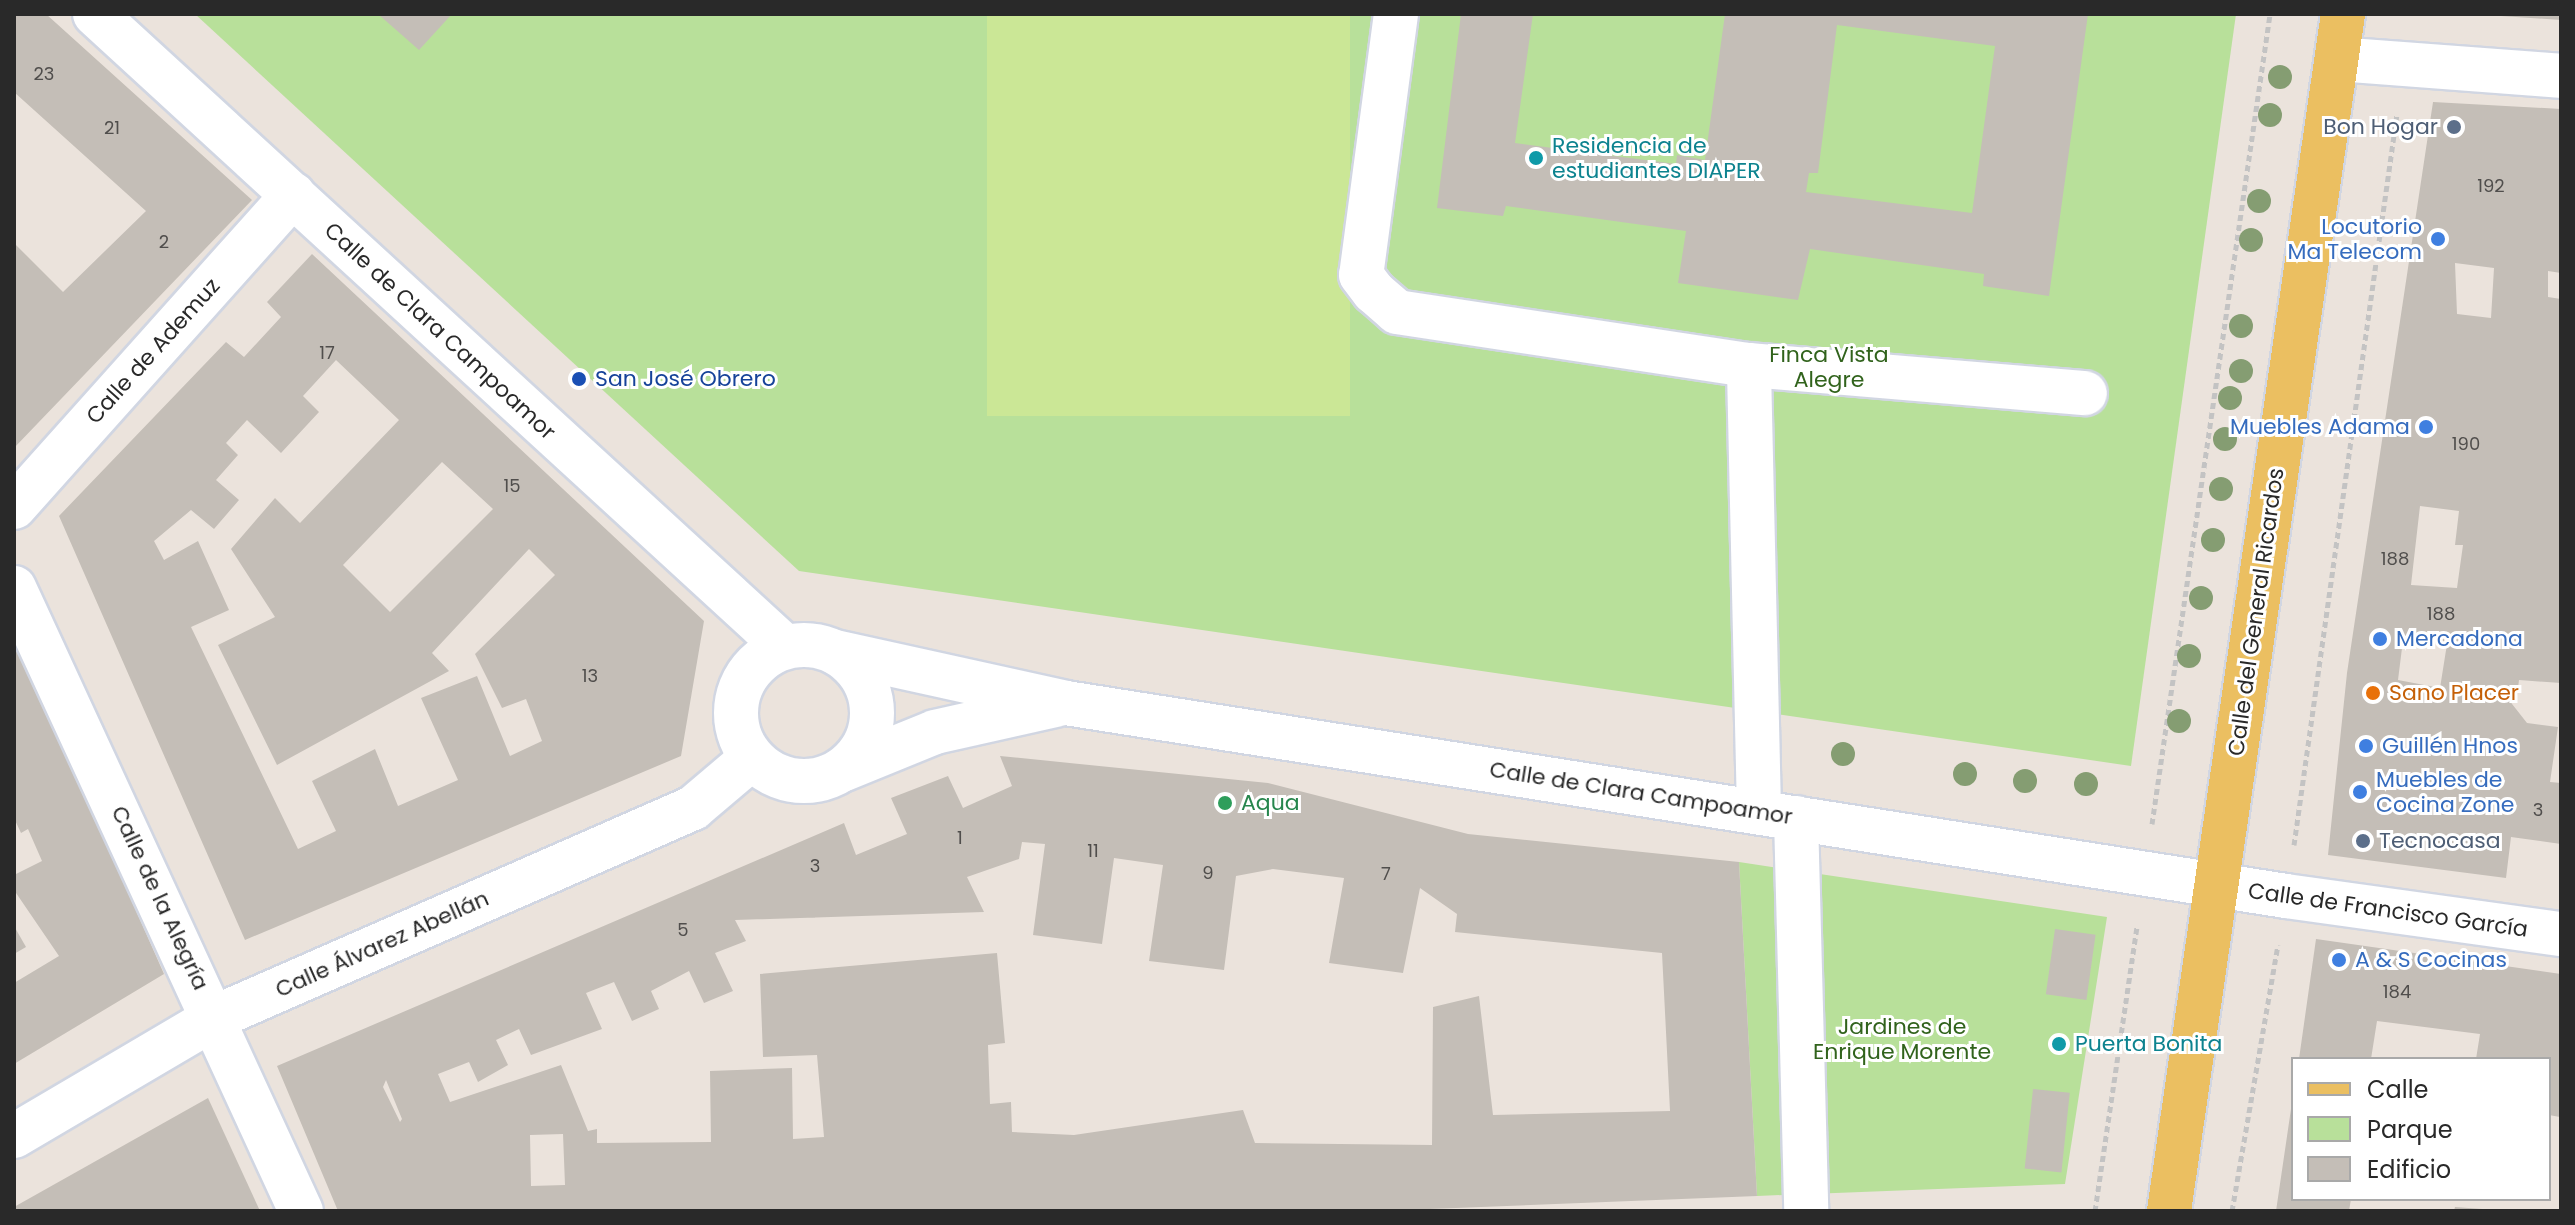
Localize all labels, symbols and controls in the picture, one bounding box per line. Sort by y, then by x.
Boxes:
house number: 23 [34,63,54,85]
place label: Bon Hogar [2323,114,2438,140]
house number: 21 [104,117,120,139]
marker: Bon Hogar [2445,118,2463,136]
place label: Residencia de estudiantes DIAPER [1552,132,1761,184]
marker: Residencia de estudiantes DIAPER [1527,149,1545,167]
house number: 192 [2477,175,2505,197]
place label: Locutorio Ma Telecom [2288,213,2422,264]
street label: Calle de Clara Campoamor [319,217,561,445]
marker: Locutorio Ma Telecom [2429,230,2447,248]
house number: 2 [159,231,169,253]
street label: Calle de Ademuz [81,273,225,429]
park label: Finca Vista Alegre [1769,341,1889,392]
house number: 17 [319,342,335,364]
place label: San José Obrero [595,366,776,392]
marker: San José Obrero [570,370,588,388]
place label: Muebles Adama [2230,414,2410,440]
marker: Muebles Adama [2417,418,2435,436]
house number: 190 [2452,433,2480,455]
street label: Calle del General Ricardos [2223,466,2289,758]
house number: 15 [503,475,521,497]
house number: 188 [2381,548,2409,570]
house number: 188 [2427,603,2455,625]
place label: Mercadona [2396,626,2523,652]
marker: Mercadona [2371,630,2389,648]
house number: 13 [582,665,598,687]
place label: Sano Placer [2389,680,2519,706]
marker: Sano Placer [2364,684,2382,702]
place label: Guillén Hnos [2382,733,2518,759]
marker: Guillén Hnos [2357,737,2375,755]
street label: Calle de Clara Campoamor [1488,756,1794,830]
place label: Muebles de Cocina Zone [2376,766,2514,818]
marker: Muebles de Cocina Zone [2351,783,2369,801]
place label: Aqua [1241,790,1300,816]
marker: Aqua [1216,794,1234,812]
house number: 3 [2533,799,2543,821]
street label: Calle de la Alegría [106,802,214,994]
house number: 1 [957,827,963,849]
place label: Tecnocasa [2379,828,2501,854]
marker: Tecnocasa [2354,832,2372,850]
house number: 11 [1087,840,1099,862]
house number: 3 [810,855,820,877]
house number: 9 [1202,862,1214,884]
house number: 7 [1381,863,1391,885]
street label: Calle de Francisco García [2246,877,2530,943]
street label: Calle Álvarez Abellán [271,885,493,1003]
house number: 5 [677,919,689,941]
place label: A & S Cocinas [2355,947,2507,973]
marker: A & S Cocinas [2330,951,2348,969]
house number: 184 [2383,981,2411,1003]
park label: Jardines de Enrique Morente [1813,1013,1991,1064]
place label: Puerta Bonita [2075,1031,2222,1057]
marker: Puerta Bonita [2050,1035,2068,1053]
legend [2291,1057,2551,1201]
text: Calle [2367,1073,2428,1106]
text: Parque [2367,1113,2453,1146]
text: Edificio [2367,1153,2451,1186]

